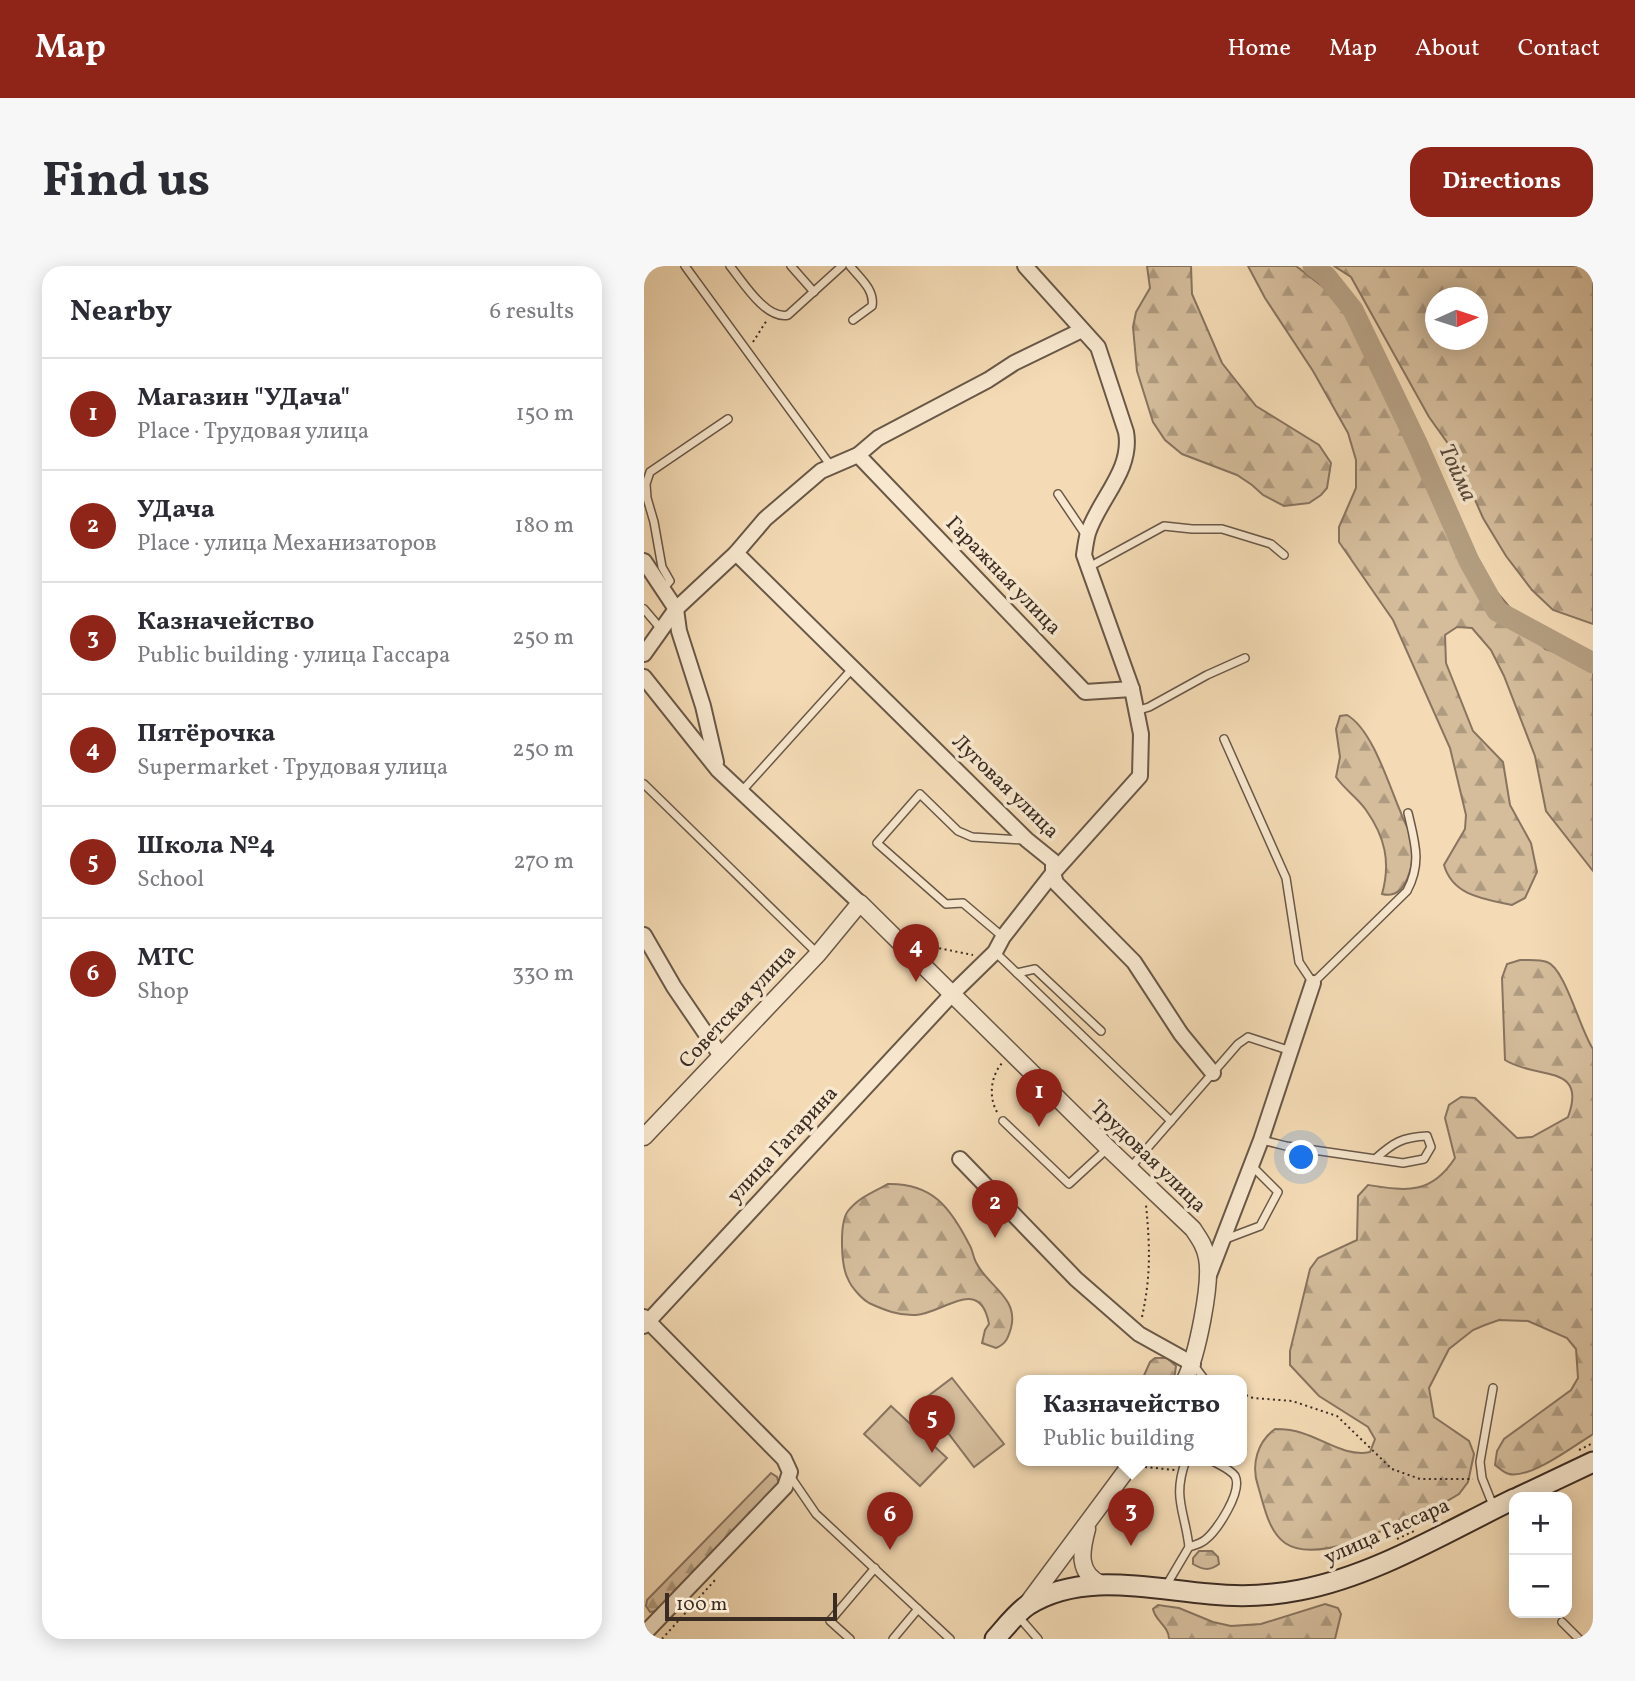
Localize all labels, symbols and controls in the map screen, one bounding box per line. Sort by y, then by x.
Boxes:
text: Map [35,26,106,72]
text: Home [1227,32,1291,66]
text: Map [1329,32,1377,66]
text: About [1415,32,1480,66]
text: Contact [1518,32,1600,66]
button: Directions [1410,147,1593,217]
text: Find us [42,148,210,217]
north arrow [1425,287,1488,350]
text: Nearby [70,291,172,333]
text: 6 results [490,296,574,328]
text: Магазин "УДача" [137,380,350,416]
text: 1 [88,398,98,430]
text: 150 m [516,398,574,430]
text: Place · Трудовая улица [137,416,369,448]
water label: Тойма [1430,439,1484,507]
text: УДача [137,492,215,528]
text: 2 [87,510,99,542]
text: 180 m [515,510,574,542]
street label: Гаражная улица [939,510,1067,642]
text: Place · улица Механизаторов [137,528,437,560]
text: Казначейство [137,604,314,640]
text: 3 [87,622,99,654]
text: 250 m [512,622,574,654]
text: Public building · улица Гассара [137,640,450,672]
text: Пятёрочка [137,716,275,752]
street label: Луговая улица [945,728,1065,846]
text: 4 [86,734,100,766]
text: 250 m [512,734,574,766]
text: Supermarket · Трудовая улица [137,752,448,784]
text: Школа №4 [137,828,275,864]
text: 5 [87,846,99,878]
text: 270 m [513,846,574,878]
text: School [137,864,204,896]
pin: 4 [893,924,939,982]
street label: Советская улица [673,939,803,1075]
text: МТС [137,940,195,976]
text: 6 [87,958,99,990]
text: 330 m [512,958,574,990]
text: Shop [137,976,189,1008]
pin: 1 [1016,1069,1062,1127]
street label: улица Гагарина [721,1080,845,1210]
street label: Трудовая улица [1084,1094,1212,1220]
your location [1284,1140,1318,1174]
pin: 2 [972,1180,1018,1238]
popup [1016,1375,1247,1466]
text: Казначейство [1043,1387,1220,1423]
pin: 5 [909,1395,955,1453]
text: Public building [1043,1423,1195,1455]
pin: 3 [1108,1488,1154,1546]
street label: улица Гассара [1320,1491,1454,1573]
pin: 6 [867,1492,913,1550]
map controls [1509,1492,1572,1618]
button: + [1509,1492,1572,1555]
button: − [1509,1555,1572,1618]
scale bar [665,1590,836,1622]
text: 100 m [676,1592,727,1618]

